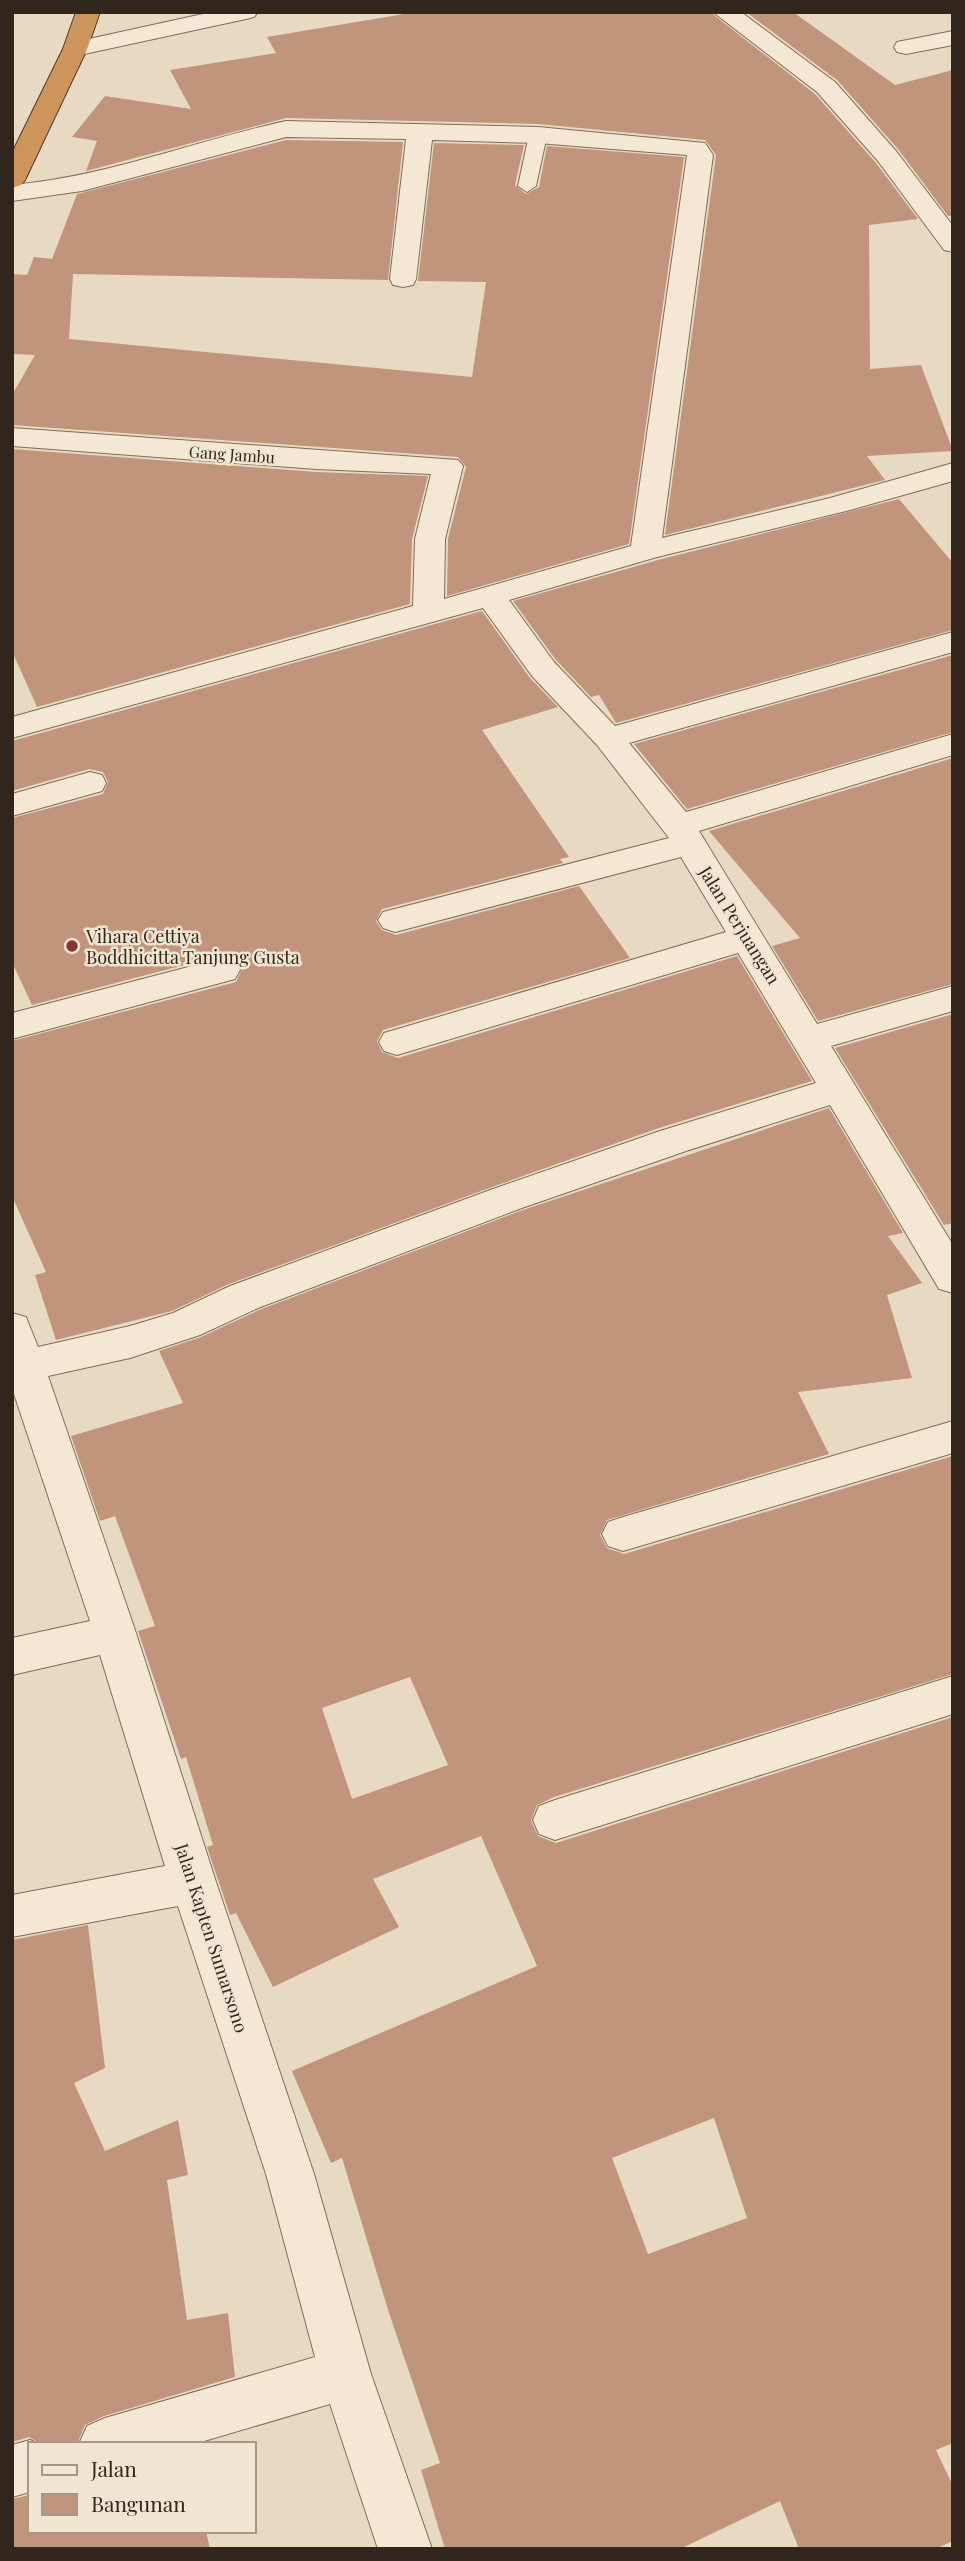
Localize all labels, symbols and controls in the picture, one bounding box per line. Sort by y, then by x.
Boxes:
street label: Gang Jambu [188,441,276,467]
street label: Jalan Perjuangan [694,861,786,989]
place label: Vihara Cettiya Boddhicitta Tanjung Gusta [85,924,300,969]
marker: Vihara Cettiya Boddhicitta Tanjung Gusta [64,938,80,954]
street label: Jalan Kapten Sumarsono [170,1839,254,2036]
legend [28,2442,256,2533]
text: Jalan [90,2454,137,2482]
text: Bangunan [91,2489,186,2517]

